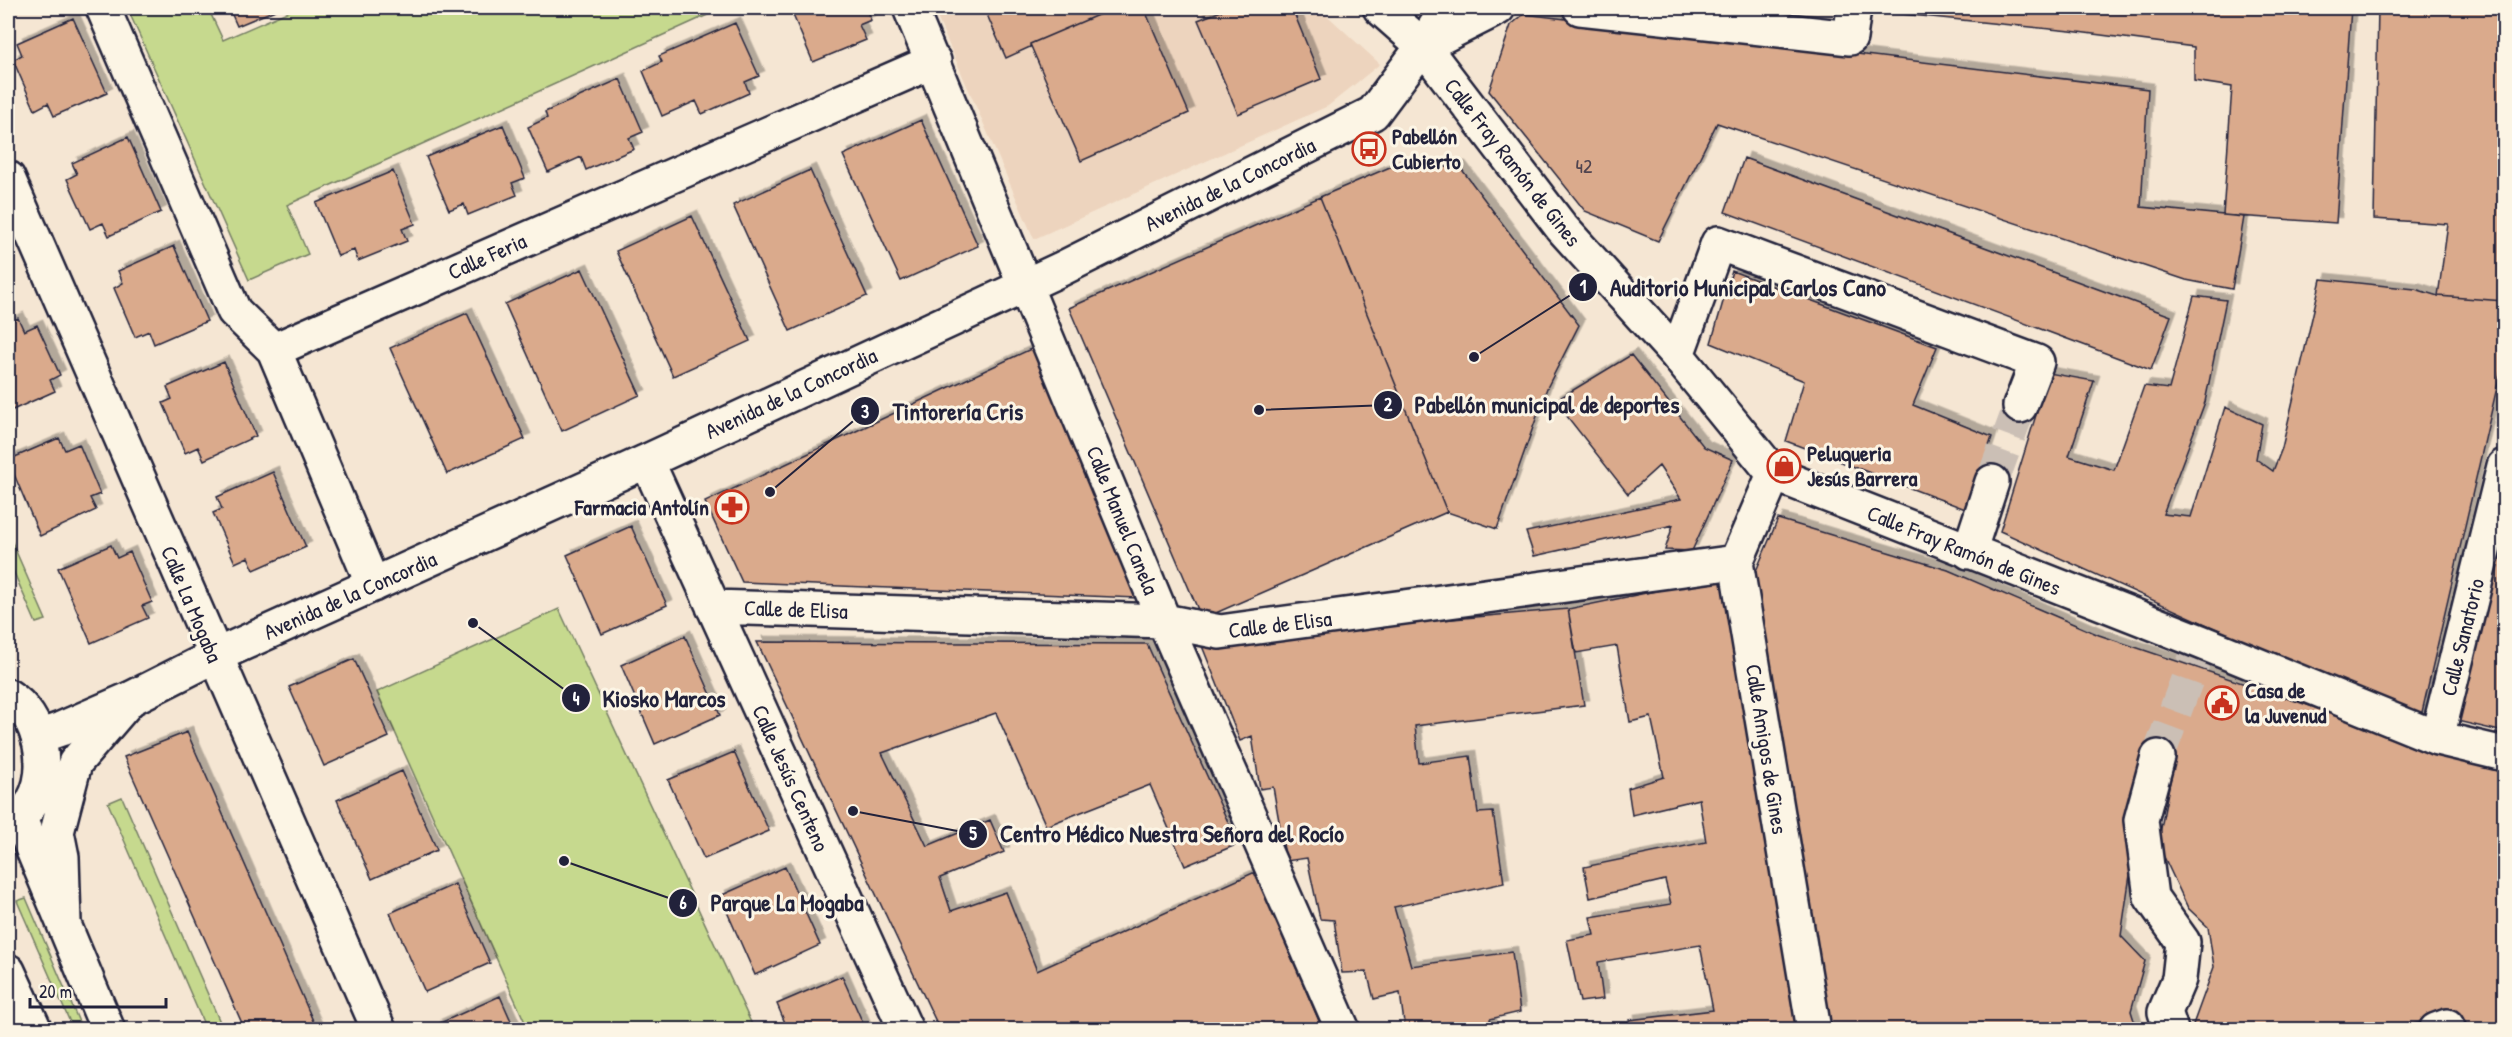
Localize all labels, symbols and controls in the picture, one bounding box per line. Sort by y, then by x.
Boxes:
street label: Calle Fray Ramón de Gines [1438,72,1588,252]
place label: Pabellón Cubierto [1392,121,1461,176]
street label: Avenida de la Concordia [1140,130,1321,238]
bus stop icon: Pabellón Cubierto [1351,131,1387,167]
house number: 42 [1576,152,1593,179]
street label: Calle Feria [443,225,531,287]
callout: Auditorio Municipal Carlos Cano [1568,266,1898,308]
text: Auditorio Municipal Carlos Cano [1610,271,1886,304]
text: 1 [1580,274,1587,299]
street label: Avenida de la Concordia [700,340,882,446]
callout: Pabellón municipal de deportes [1373,384,1691,426]
text: Pabellón municipal de deportes [1415,388,1679,421]
callout: Tintorería Cris [850,390,1035,432]
text: 2 [1384,392,1393,417]
text: Tintorería Cris [892,395,1023,427]
text: 3 [861,399,869,424]
place label: Peluqueria Jesús Barrera [1807,438,1918,493]
street label: Calle Manuel Canela [1080,441,1167,599]
shop icon: Peluqueria Jesús Barrera [1766,448,1802,484]
pharmacy icon: Farmacia Antolín [714,489,750,525]
place label: Farmacia Antolín [574,492,709,522]
street label: Calle Fray Ramón de Gines [1863,497,2065,603]
street label: Calle La Mogaba [154,541,230,667]
street label: Avenida de la Concordia [259,543,442,647]
street label: Calle Sanatorio [2433,575,2491,699]
street label: Calle de Elisa [744,592,849,626]
street label: Calle de Elisa [1227,603,1334,645]
street label: Calle Amigos de Gines [1739,662,1795,836]
place label: Casa de la Juvenud [2245,675,2327,730]
callout: Kiosko Marcos [561,677,738,719]
text: Kiosko Marcos [602,682,726,714]
public building icon: Casa de la Juvenud [2204,685,2240,721]
text: 4 [573,686,580,711]
street label: Calle Jesús Centeno [745,700,837,856]
callout: Centro Médico Nuestra Señora del Rocío [958,813,1356,855]
text: Centro Médico Nuestra Señora del Rocío [1000,817,1344,849]
text: 5 [969,821,977,846]
callout: Parque La Mogaba [668,882,875,924]
text: Parque La Mogaba [710,886,864,919]
text: 6 [679,890,687,915]
scale bar [30,971,166,1009]
text: 20 m [39,979,72,1004]

